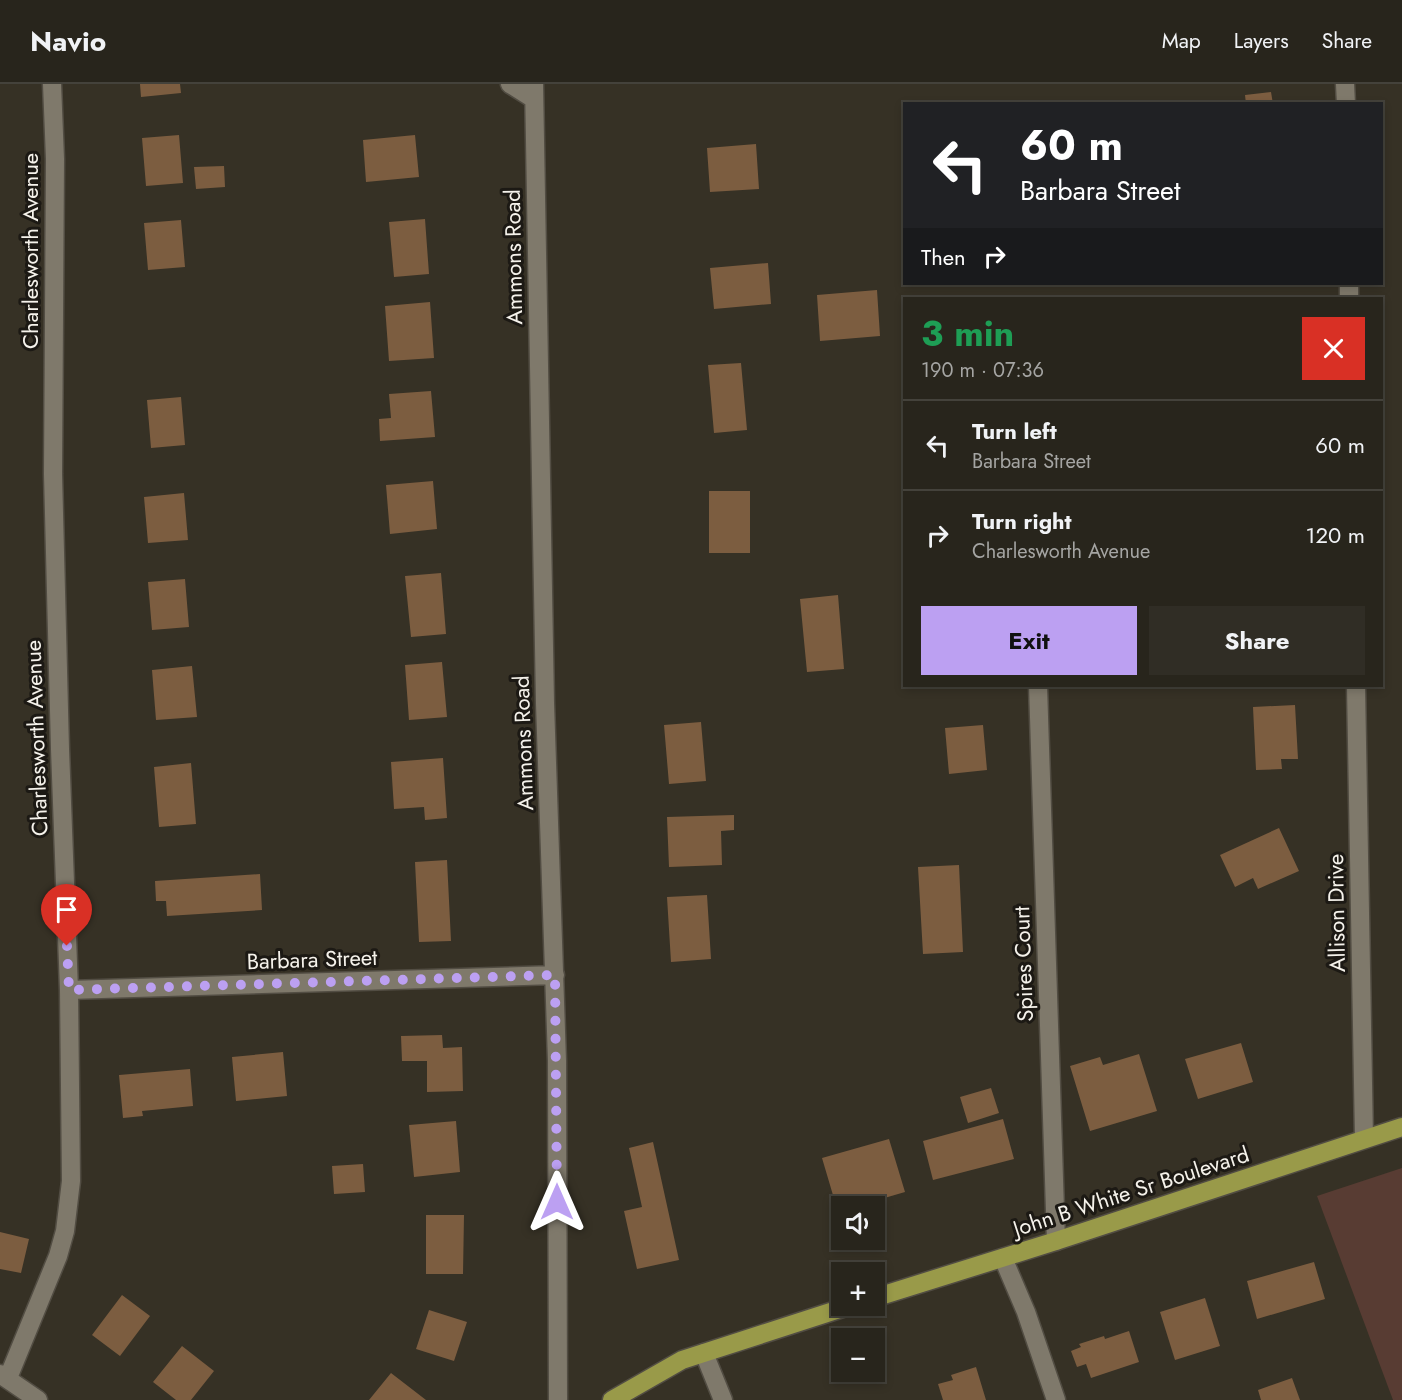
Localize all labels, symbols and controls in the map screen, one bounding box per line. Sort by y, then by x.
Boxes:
text: Navio [30,21,106,62]
text: Map [1162,26,1201,56]
text: Layers [1234,26,1289,56]
text: Share [1322,26,1372,56]
text: 60 m [1020,115,1123,176]
icon: left [921,126,999,204]
street label: Charlesworth Avenue [14,153,46,349]
text: Barbara Street [1020,171,1180,210]
street label: Ammons Road [496,189,530,325]
icon: right [978,240,1011,273]
text: Then [921,241,966,273]
text: 3 min [921,307,1014,359]
button: close [1302,317,1365,380]
text: 190 m · 07:36 [921,356,1044,385]
text: Turn left [972,415,1057,447]
icon: left [921,429,954,462]
text: 60 m [1315,429,1365,461]
text: Barbara Street [972,447,1091,476]
text: Turn right [972,505,1072,537]
icon: right [921,519,954,552]
text: 120 m [1306,519,1365,551]
text: Charlesworth Avenue [972,537,1150,566]
button: Exit [921,606,1137,675]
button: Share [1149,606,1365,675]
street label: Charlesworth Avenue [17,639,55,837]
street label: Ammons Road [505,675,541,811]
street label: Allison Drive [1319,854,1353,972]
pin [41,884,92,946]
icon: arrive [50,893,83,926]
street label: Spires Court [1005,905,1041,1022]
street label: Barbara Street [246,941,379,977]
street label: John B White Sr Boulevard [1006,1138,1253,1245]
position arrow [525,1170,589,1234]
map controls [831,1196,885,1382]
button: sound [831,1196,885,1250]
button: + [831,1262,885,1316]
button: − [831,1328,885,1382]

